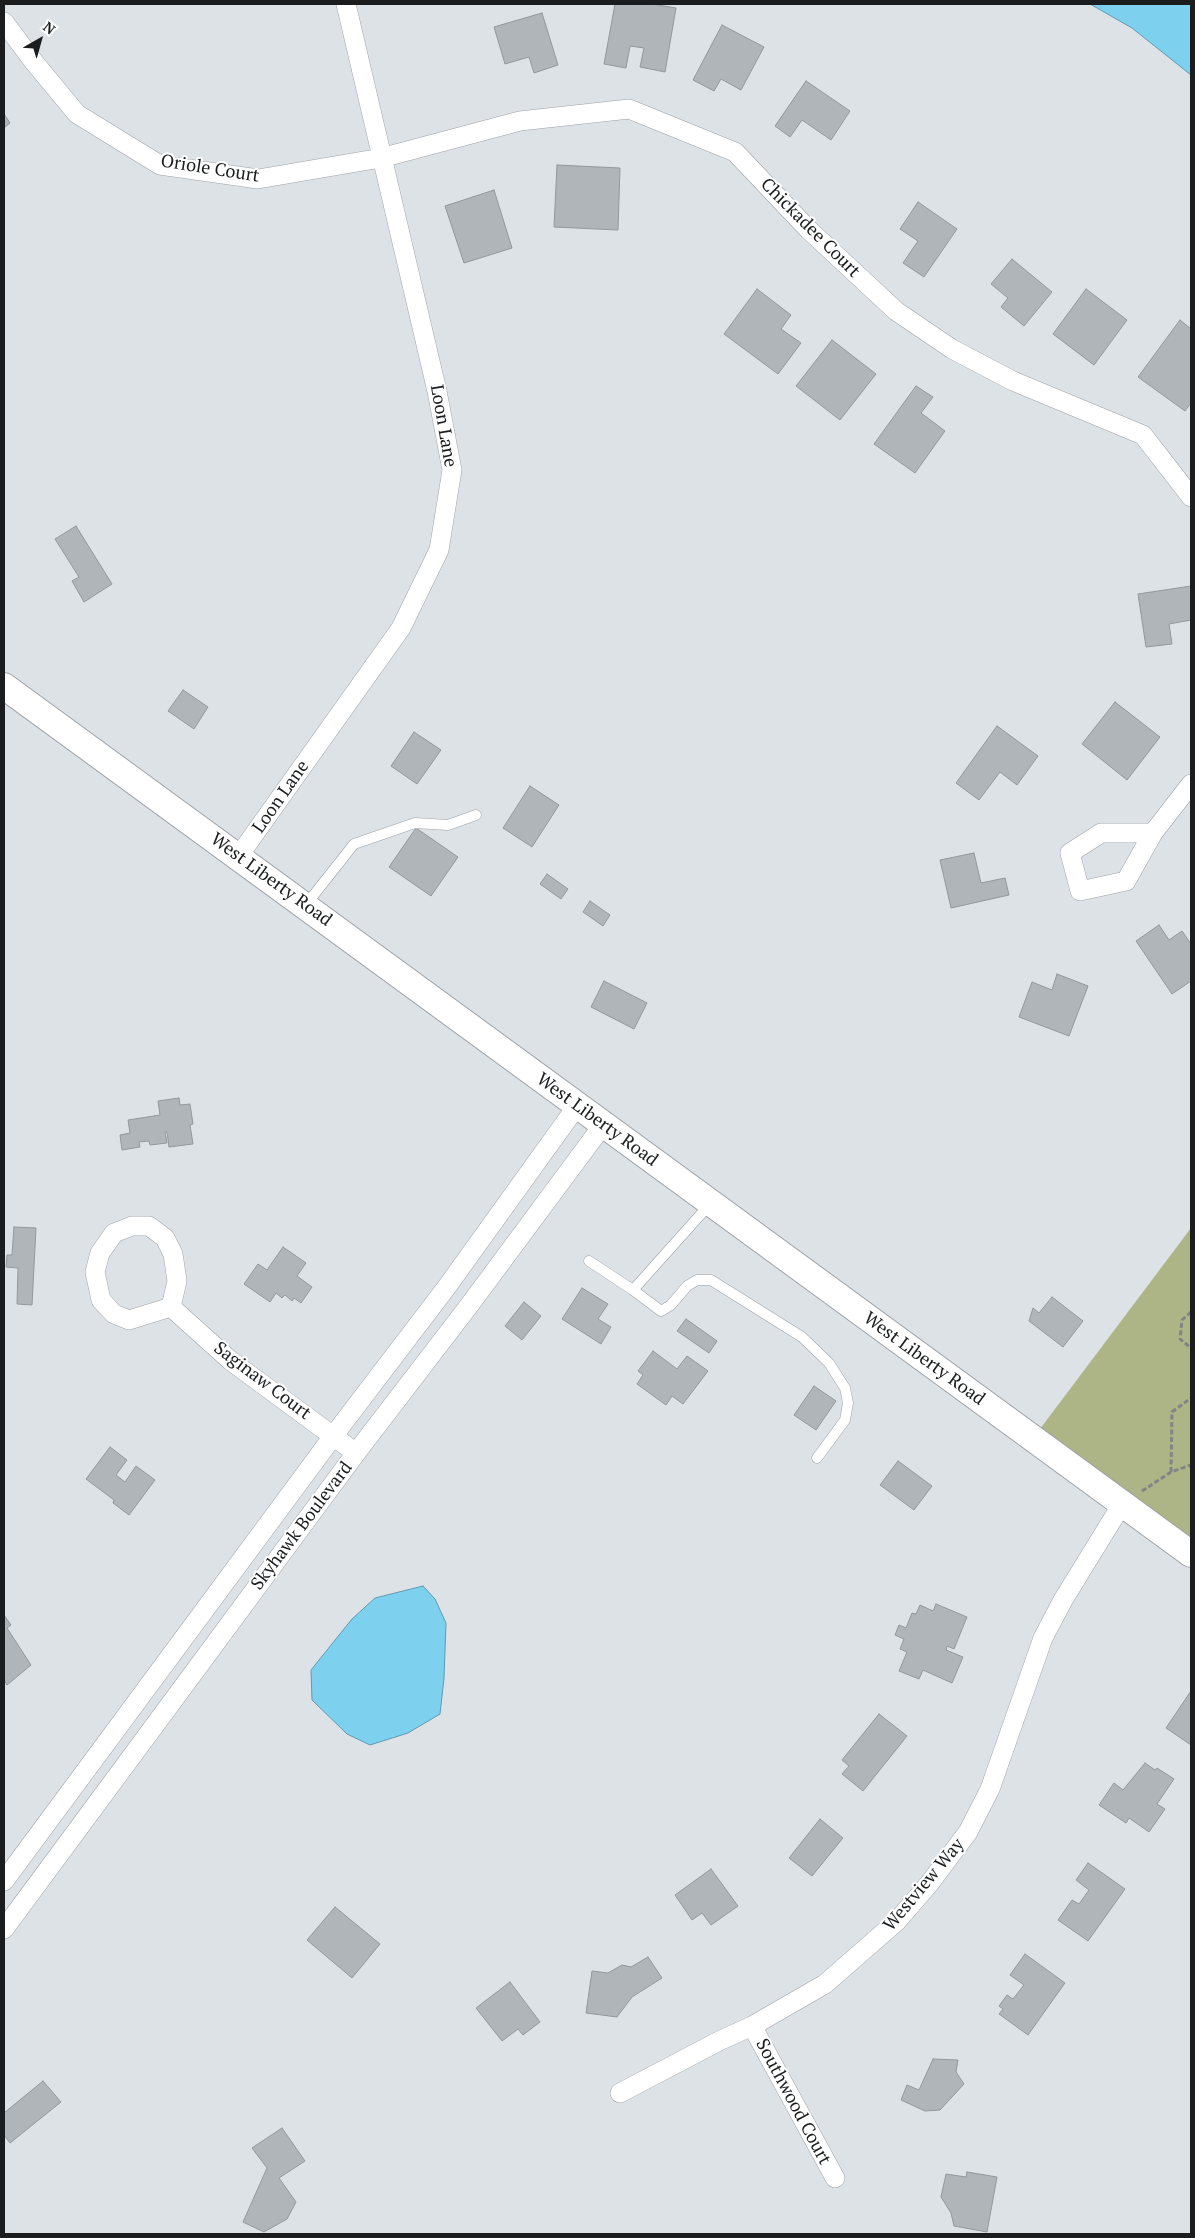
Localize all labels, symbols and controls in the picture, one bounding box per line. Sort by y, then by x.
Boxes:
north arrow [15,15,65,65]
text: N [40,17,60,39]
street label: Oriole Court [159,151,261,187]
street label: Chickadee Court [756,174,864,282]
street label: Loon Lane [425,383,461,469]
street label: Loon Lane [248,757,314,837]
street label: West Liberty Road [206,829,336,931]
street label: West Liberty Road [532,1069,662,1171]
street label: West Liberty Road [859,1308,989,1410]
street label: Saginaw Court [209,1337,315,1425]
street label: Skyhawk Boulevard [247,1458,357,1594]
street label: Westview Way [879,1834,969,1936]
street label: Southwood Court [751,2035,835,2169]

